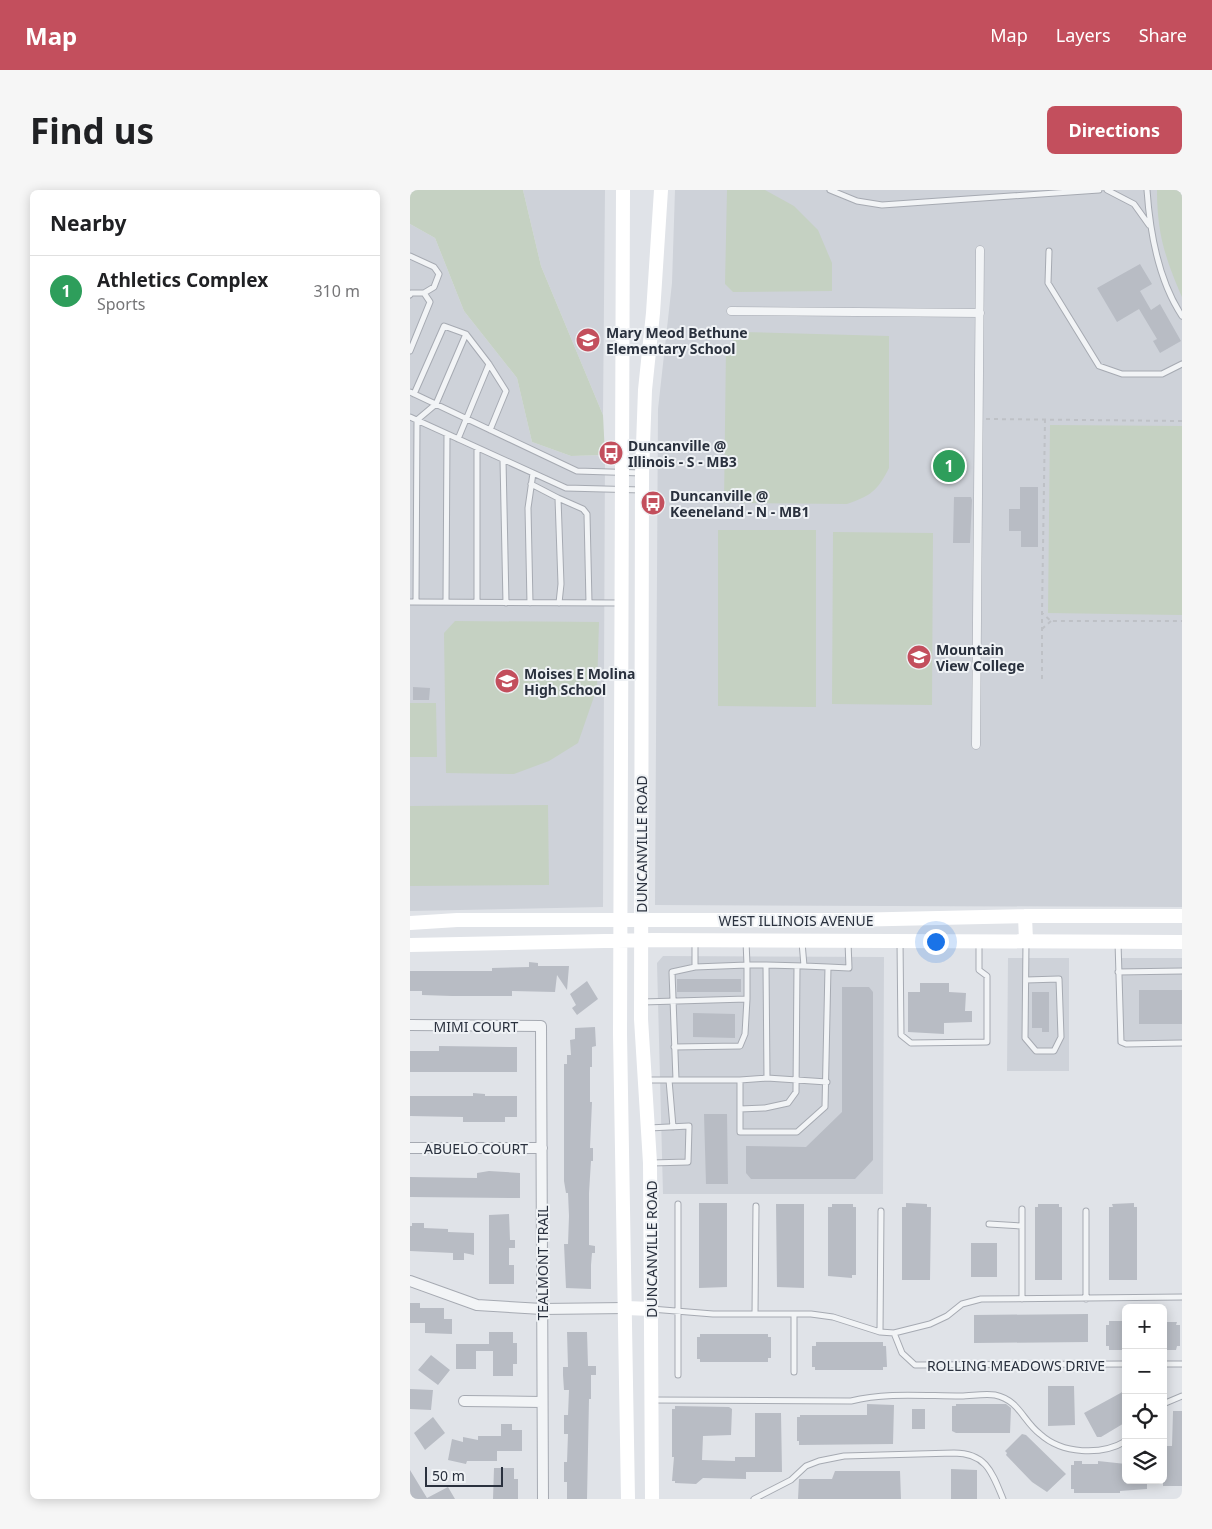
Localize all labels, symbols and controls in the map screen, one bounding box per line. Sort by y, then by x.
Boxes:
text: Map [25,19,77,52]
text: Map [990,23,1028,47]
text: Layers [1056,23,1111,47]
text: Share [1139,23,1187,47]
button: Directions [1047,106,1182,154]
text: Find us [30,107,154,154]
text: Nearby [50,209,126,237]
text: Athletics Complex [97,267,268,293]
text: 1 [61,280,71,302]
text: 310 m [313,280,360,302]
text: Sports [97,293,145,315]
place label: Mary Meod Bethune Elementary School [606,323,748,358]
school or university icon: Mary Meod Bethune Elementary School [575,327,601,353]
place label: Duncanville @ Illinois - S - MB3 [628,436,737,471]
bus stop icon: Duncanville @ Illinois - S - MB3 [598,440,624,466]
pin: 1 [933,447,965,485]
place label: Duncanville @ Keeneland - N - MB1 [670,486,809,521]
bus stop icon: Duncanville @ Keeneland - N - MB1 [640,490,666,516]
place label: Mountain View College [936,640,1025,675]
school or university icon: Mountain View College [906,644,932,670]
place label: Moises E Molina High School [524,664,635,699]
school or university icon: Moises E Molina High School [494,668,520,694]
street label: DUNCANVILLE ROAD [632,775,651,913]
street label: WEST ILLINOIS AVENUE [719,911,873,930]
your location [923,929,949,955]
street label: MIMI COURT [434,1017,519,1036]
street label: ABUELO COURT [424,1139,528,1158]
street label: DUNCANVILLE ROAD [642,1180,661,1318]
street label: TEALMONT TRAIL [533,1205,552,1321]
map controls [1122,1304,1167,1484]
button: + [1122,1304,1167,1349]
button: − [1122,1349,1167,1394]
street label: ROLLING MEADOWS DRIVE [927,1356,1105,1375]
button: locate [1122,1394,1167,1439]
button: layers [1122,1439,1167,1484]
scale bar [425,1464,502,1487]
text: 50 m [432,1466,465,1485]

